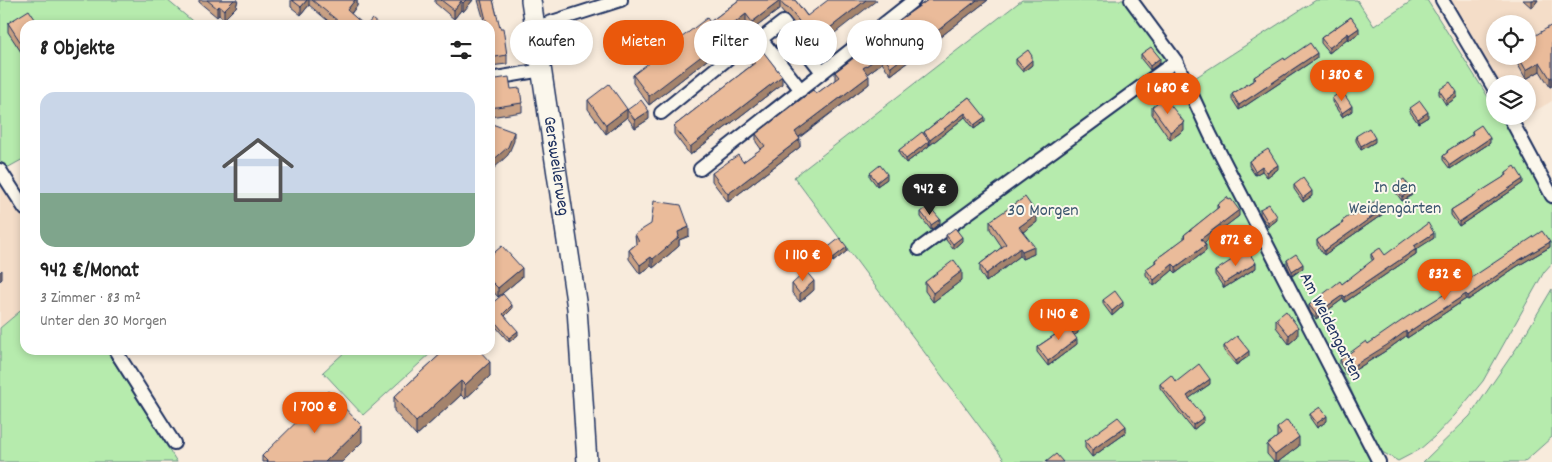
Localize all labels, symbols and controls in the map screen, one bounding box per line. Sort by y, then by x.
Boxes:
map controls [1486,15,1536,125]
button: locate [1486,15,1536,65]
chip: Kaufen [510,20,593,65]
chip: Mieten [603,20,684,65]
chip: Filter [694,20,767,65]
chip: Neu [777,20,837,65]
chip: Wohnung [847,20,942,65]
text: 8 Objekte [40,35,115,65]
icon: filters [447,36,475,64]
pin: 1 380 € [1296,59,1388,102]
text: 1 380 € [1321,64,1363,87]
pin: 1 680 € [1122,72,1214,115]
button: layers [1486,75,1536,125]
text: 1 680 € [1147,77,1189,100]
street label: Gersweilerweg [536,115,576,218]
icon: home [213,125,303,215]
pin: 942 € [895,174,965,216]
park label: In den Weidengärten [1349,176,1441,222]
text: 942 € [913,178,947,201]
park label: 30 Morgen [1007,199,1079,224]
pin: 872 € [1201,224,1271,267]
text: 872 € [1220,229,1252,252]
pin: 1 110 € [757,240,849,282]
text: 1 110 € [785,244,821,267]
text: 942 €/Monat [40,257,139,287]
pin: 832 € [1410,258,1480,301]
text: 832 € [1428,263,1462,286]
street label: Am Weidengarten [1292,269,1368,385]
text: 3 Zimmer · 83 m² [40,287,141,310]
pin: 1 140 € [1013,298,1105,341]
text: 1 140 € [1040,303,1078,326]
text: Unter den 30 Morgen [40,310,167,333]
pin: 1 700 € [269,392,361,434]
text: 1 700 € [293,396,337,419]

